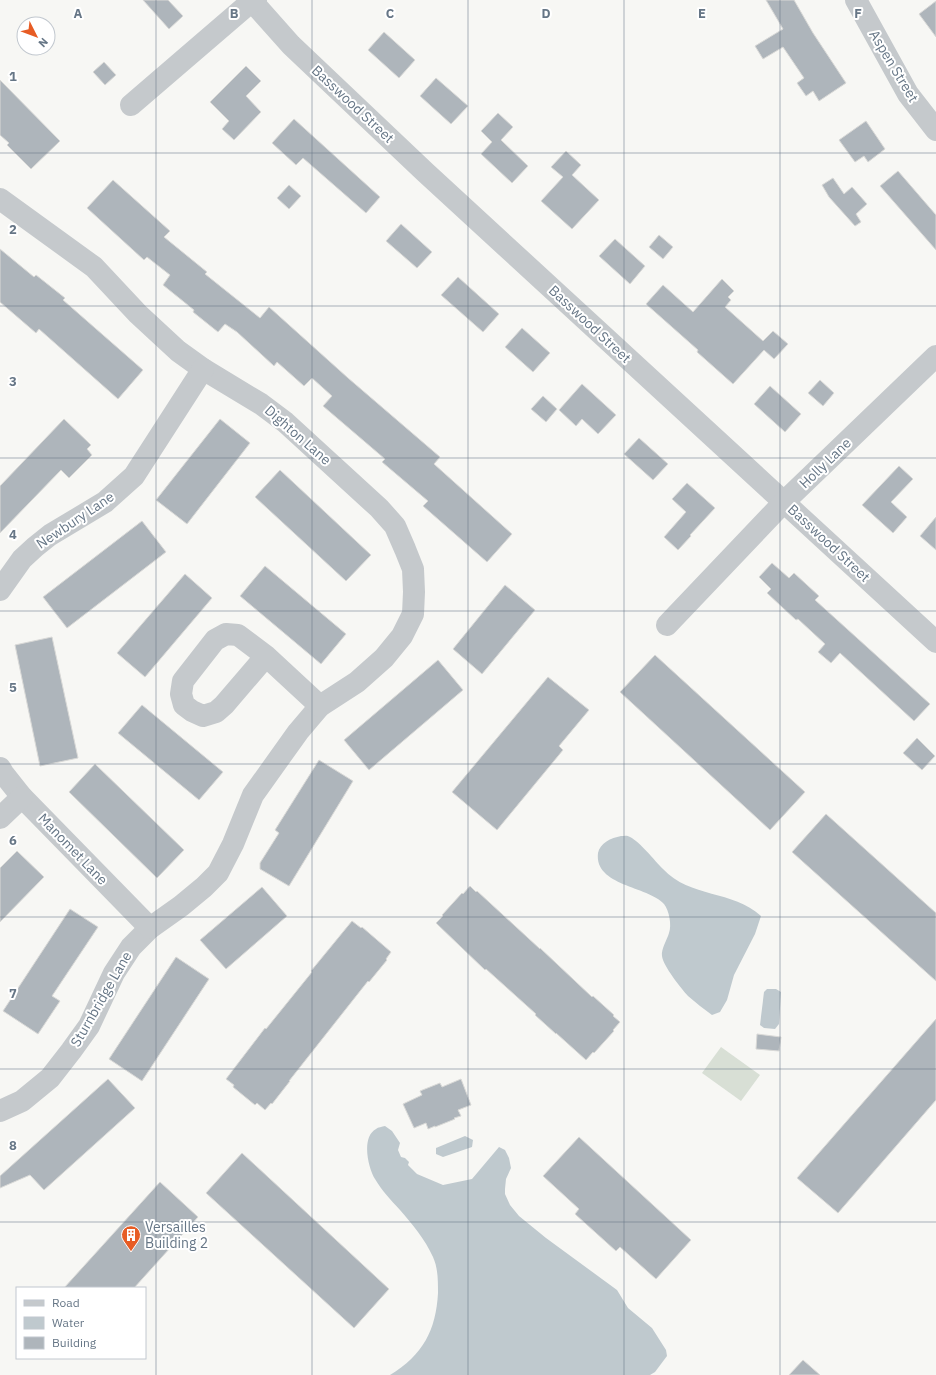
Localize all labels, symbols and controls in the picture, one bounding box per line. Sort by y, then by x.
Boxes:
text: A [74,5,83,22]
text: B [230,5,239,22]
text: C [386,5,395,22]
text: D [541,5,551,22]
text: E [698,5,706,22]
text: F [854,5,862,22]
north arrow [16,16,56,56]
street label: Aspen Street [865,27,923,106]
text: N [36,35,51,50]
street label: Basswood Street [308,61,398,147]
text: 1 [9,68,17,85]
text: 2 [9,221,17,238]
street label: Basswood Street [545,281,635,367]
text: 3 [9,373,17,390]
street label: Dighton Lane [261,401,335,469]
street label: Holly Lane [795,434,855,492]
street label: Newbury Lane [33,487,118,553]
street label: Basswood Street [784,500,874,586]
text: 4 [9,526,17,543]
text: 5 [9,679,17,696]
street label: Manomet Lane [34,809,112,889]
text: 6 [9,832,17,849]
street label: Sturnbridge Lane [66,948,136,1050]
text: 7 [9,985,17,1002]
text: 8 [9,1137,17,1154]
place label: Versailles Building 2 [145,1218,208,1252]
building icon: Versailles Building 2 [120,1224,142,1252]
legend [16,1287,146,1359]
text: Road [52,1295,80,1310]
text: Water [52,1315,85,1330]
text: Building [52,1335,97,1350]

